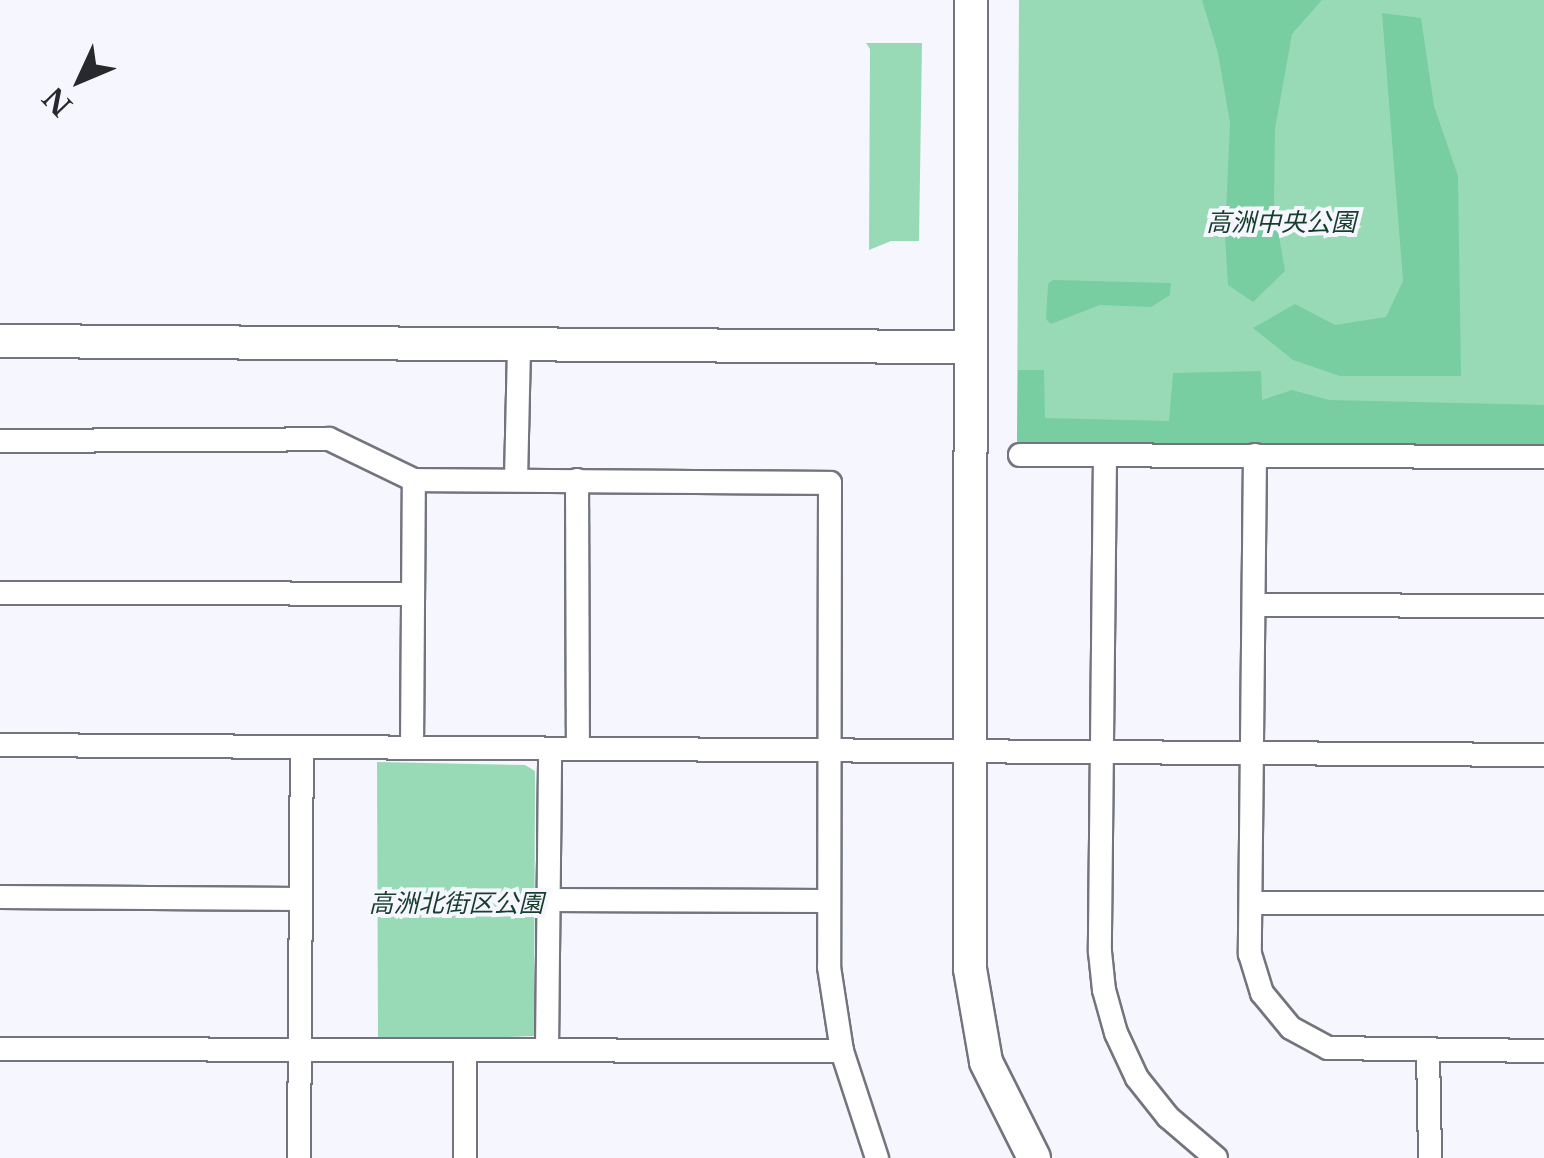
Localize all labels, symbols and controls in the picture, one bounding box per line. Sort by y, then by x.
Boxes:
north arrow [30,30,130,130]
text: N [36,80,80,123]
park label: 高洲中央公園 [1206,208,1356,238]
park label: 高洲北街区公園 [369,889,543,919]

